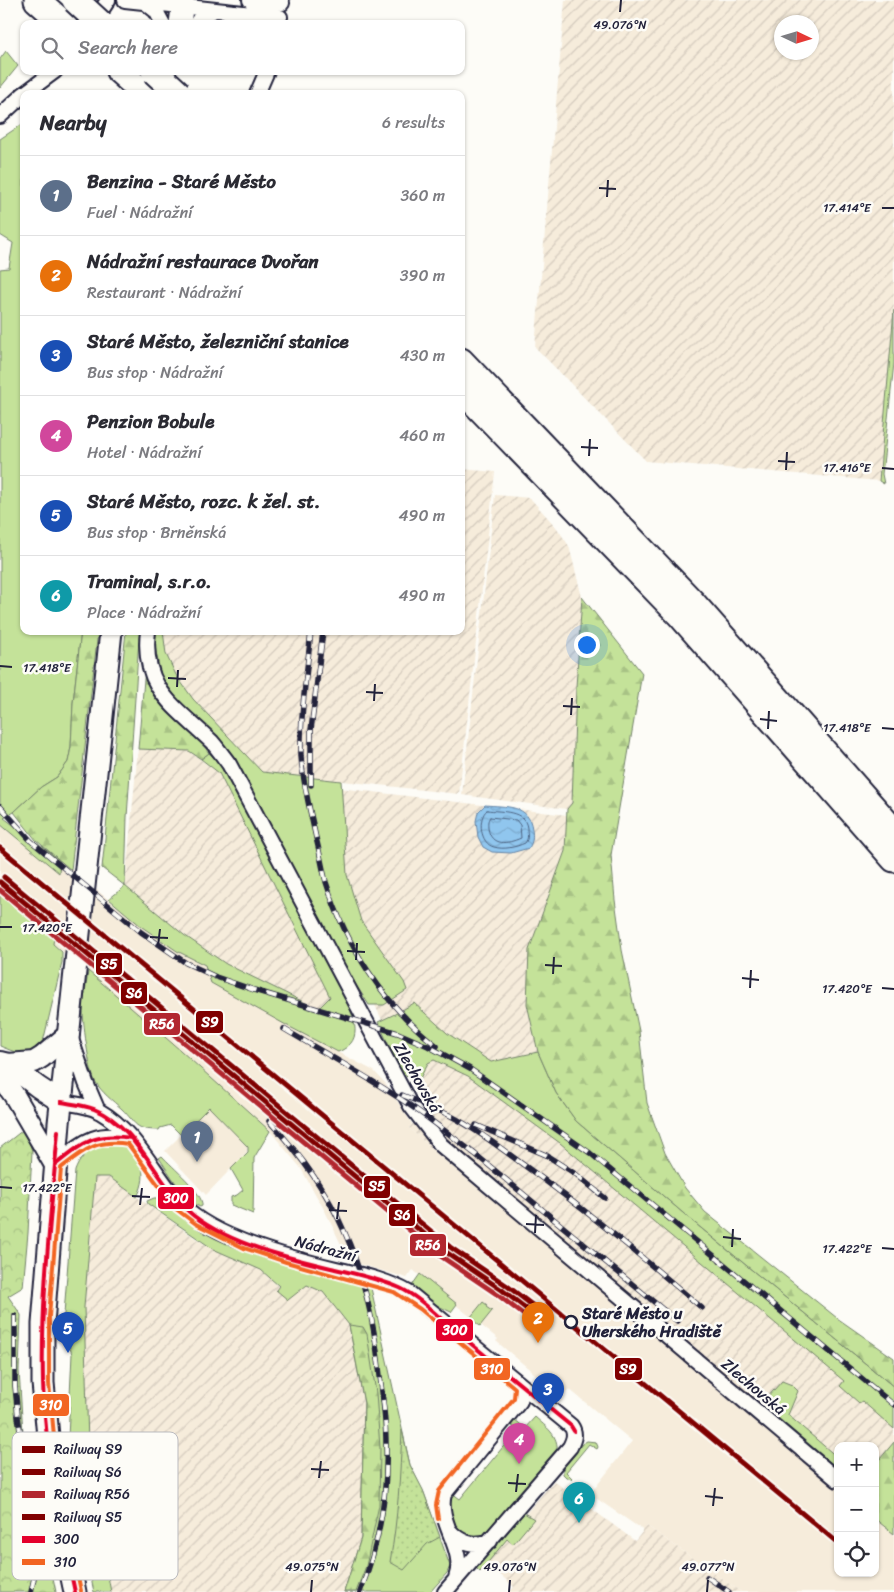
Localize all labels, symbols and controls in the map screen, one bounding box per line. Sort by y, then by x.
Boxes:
text: 49.076°N [593,14,647,36]
north arrow [774,15,819,60]
search box [20,20,465,75]
text: Search here [78,31,178,64]
icon: search [38,34,66,62]
text: Nearby [40,104,106,142]
text: 6 results [382,108,445,137]
text: Benzina - Staré Město [87,165,276,198]
text: 1 [53,181,59,210]
text: 360 m [401,181,445,210]
text: 17.414°E [823,197,872,219]
text: Fuel · Nádražní [87,198,193,227]
text: Nádražní restaurace Dvořan [87,245,319,278]
text: 2 [51,261,61,290]
text: 390 m [400,261,445,290]
text: Restaurant · Nádražní [87,278,242,307]
text: Staré Město, železniční stanice [87,325,349,358]
text: 3 [52,341,60,370]
text: 430 m [400,341,445,370]
text: Bus stop · Nádražní [87,358,223,387]
text: Penzion Bobule [87,405,214,438]
text: 4 [51,421,61,450]
text: 460 m [399,421,445,450]
text: Hotel · Nádražní [87,438,202,467]
text: 17.416°E [824,457,872,479]
text: Staré Město, rozc. k žel. st. [87,485,320,518]
text: 5 [51,501,61,530]
text: 490 m [399,501,445,530]
text: Bus stop · Brněnská [87,518,226,547]
text: Traminal, s.r.o. [87,565,212,598]
text: 6 [51,581,61,610]
text: 490 m [399,581,445,610]
text: Place · Nádražní [87,598,201,627]
your location [574,632,600,658]
text: 17.418°E [23,657,72,679]
text: 17.418°E [823,717,872,739]
text: 17.420°E [22,917,73,939]
line badge: S5 [95,952,123,976]
text: S5 [99,952,118,977]
text: 17.420°E [822,978,873,1000]
line badge: S6 [120,981,148,1005]
text: S6 [125,981,142,1006]
line badge: S9 [195,1010,224,1034]
text: S9 [200,1010,219,1035]
line badge: R56 [143,1012,181,1036]
text: R56 [148,1012,175,1037]
street label: Zlechovská [385,1036,450,1118]
pin: 1 [181,1121,213,1162]
text: S5 [367,1174,386,1199]
line badge: S5 [363,1175,391,1199]
text: 17.422°E [23,1177,73,1199]
line badge: 300 [157,1186,195,1210]
text: 300 [162,1186,189,1211]
line badge: S6 [388,1203,416,1227]
text: S6 [393,1203,410,1228]
street label: Nádražní [292,1226,362,1271]
line badge: R56 [409,1233,447,1257]
text: R56 [414,1233,441,1258]
text: 17.422°E [823,1238,873,1260]
place label: Staré Město u Uherského Hradiště [581,1299,723,1346]
pin: 2 [522,1302,554,1343]
pin: 5 [52,1312,84,1353]
marker: Staré Město u Uherského Hradiště [564,1315,578,1329]
line badge: 300 [435,1318,474,1342]
text: 300 [441,1318,468,1343]
street label: Zlechovská [714,1350,793,1423]
line badge: 310 [473,1357,511,1381]
text: 310 [480,1357,503,1382]
line badge: S9 [614,1357,643,1381]
text: S9 [618,1357,637,1382]
pin: 3 [532,1373,564,1414]
line badge: 310 [32,1393,70,1417]
text: 310 [39,1393,62,1418]
pin: 4 [503,1423,535,1464]
legend [12,1432,178,1580]
text: Railway S9 [54,1437,123,1462]
map controls [834,1442,879,1577]
button: + [834,1442,879,1487]
text: Railway S6 [54,1460,122,1485]
text: Railway R56 [54,1482,130,1507]
pin: 6 [563,1482,595,1523]
button: − [834,1487,879,1532]
text: Railway S5 [54,1505,123,1530]
text: 300 [54,1527,80,1552]
button: locate [834,1532,879,1577]
text: 310 [54,1550,77,1575]
text: 49.075°N [285,1556,340,1578]
text: 49.076°N [483,1556,537,1578]
text: 49.077°N [681,1556,735,1578]

